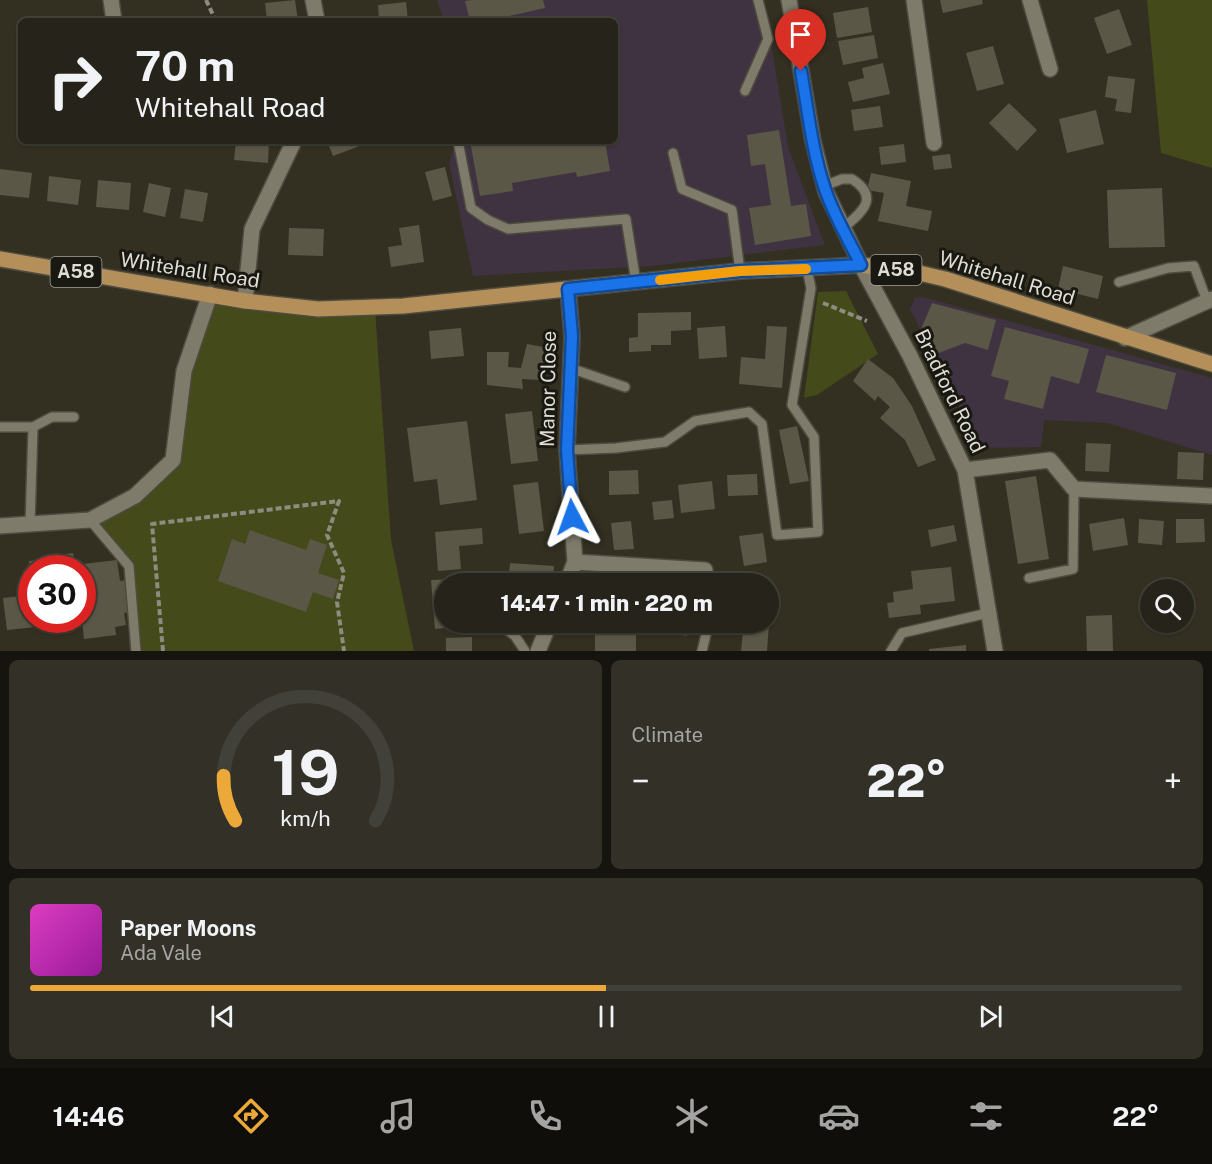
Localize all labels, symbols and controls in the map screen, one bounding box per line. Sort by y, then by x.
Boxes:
pin [775,9,826,71]
icon: arrive [784,18,817,51]
text: 70 m [135,41,235,90]
icon: right [36,42,114,120]
text: Whitehall Road [135,91,325,123]
street label: Whitehall Road [936,246,1078,310]
street label: Whitehall Road [118,247,262,293]
road number: A58 [870,255,922,285]
road number: A58 [50,257,101,287]
street label: Bradford Road [910,325,990,457]
street label: Manor Close [535,331,561,447]
position arrow [540,485,604,549]
speed limit sign: 30 [18,555,96,633]
map controls [1140,579,1194,633]
button: search [1140,579,1194,633]
text: 14:47 · 1 min · 220 m [500,590,713,616]
text: Climate [632,723,703,747]
text: 19 [271,736,339,809]
text: 22° [867,754,947,807]
text: − [632,762,650,800]
text: + [1164,762,1182,800]
text: km/h [280,807,330,832]
text: Paper Moons [120,915,256,941]
text: Ada Vale [120,941,202,965]
icon: previous [206,1000,239,1033]
icon: pause [590,1000,623,1033]
icon: next [974,1000,1007,1033]
icon: directions [230,1095,272,1137]
icon: music [377,1095,419,1137]
icon: phone [524,1095,566,1137]
icon: climate [671,1095,713,1137]
icon: car [818,1095,860,1137]
icon: filters [965,1095,1007,1137]
text: 14:46 [53,1100,125,1132]
text: 22° [1112,1100,1159,1132]

